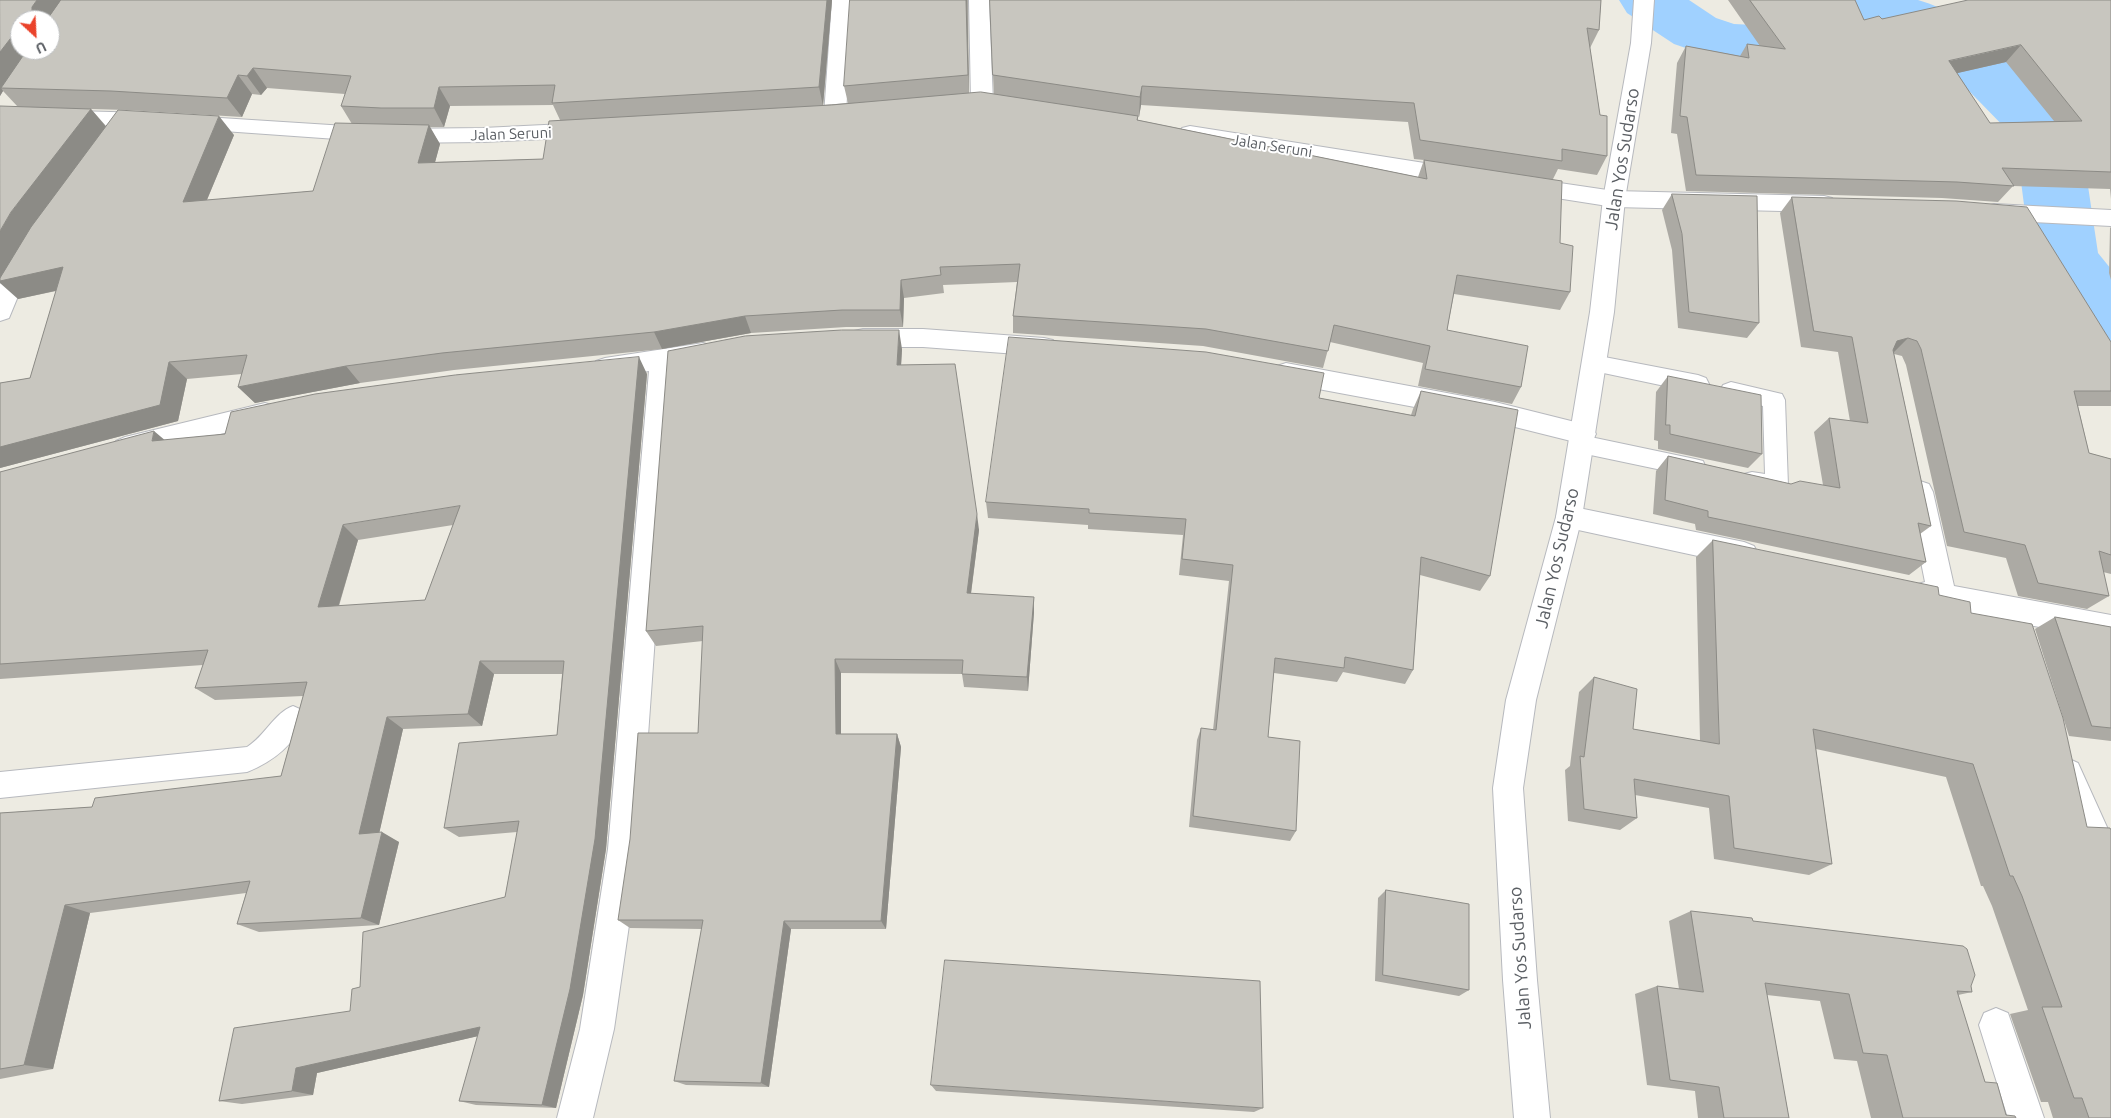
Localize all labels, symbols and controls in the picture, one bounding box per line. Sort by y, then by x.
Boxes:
north arrow [10,10,60,60]
text: U [33,38,49,57]
street label: Jalan Yos Sudarso [1600,87,1644,231]
street label: Jalan Seruni [470,124,552,144]
street label: Jalan Seruni [1230,131,1314,161]
street label: Jalan Yos Sudarso [1530,486,1584,630]
street label: Jalan Yos Sudarso [1504,886,1536,1030]

